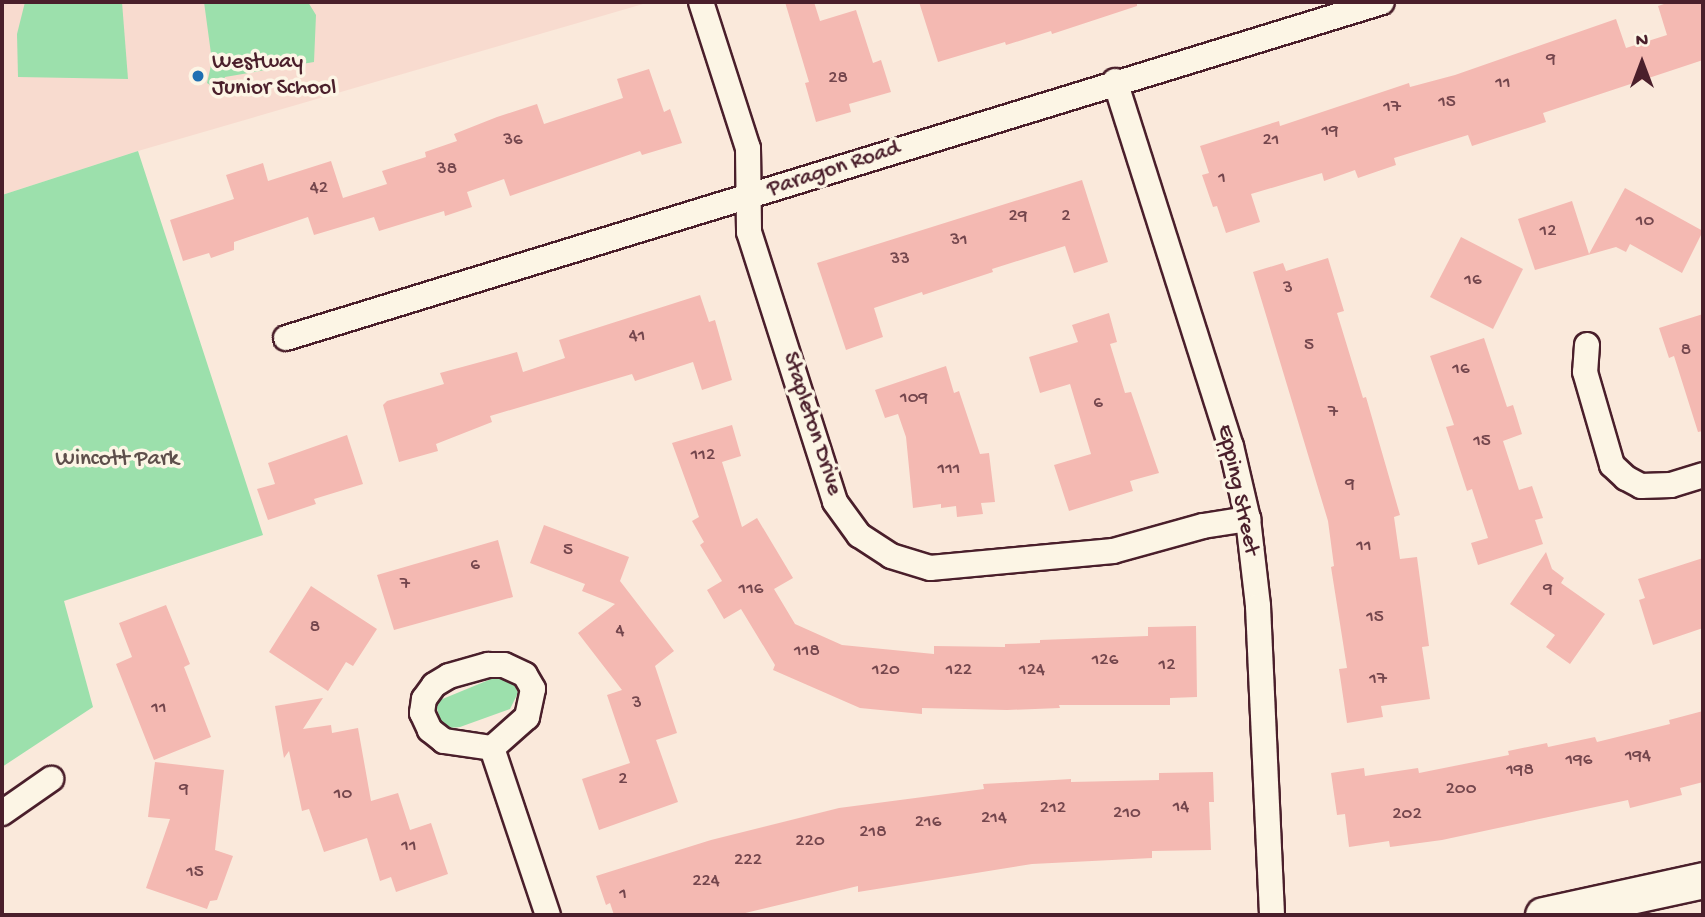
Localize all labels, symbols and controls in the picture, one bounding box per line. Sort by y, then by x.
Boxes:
north arrow [1607,28,1677,98]
text: N [1636,30,1648,53]
place label: Westway Junior School [212,49,336,103]
house number: 9 [1546,49,1556,71]
marker: Westway Junior School [190,68,206,84]
house number: 28 [828,68,848,90]
house number: 11 [1495,73,1511,95]
house number: 15 [1438,92,1456,114]
house number: 17 [1383,97,1401,119]
house number: 19 [1321,121,1339,143]
house number: 36 [503,130,523,152]
house number: 21 [1263,130,1279,152]
street label: Paragon Road [764,136,904,204]
house number: 38 [437,159,457,181]
house number: 1 [1218,168,1226,190]
house number: 42 [310,178,328,200]
house number: 29 [1009,206,1027,228]
house number: 2 [1061,206,1071,228]
house number: 10 [1636,211,1654,233]
house number: 12 [1540,221,1556,243]
house number: 31 [950,230,968,252]
house number: 33 [890,249,910,271]
house number: 16 [1464,270,1482,292]
house number: 3 [1283,278,1293,300]
house number: 41 [629,326,645,348]
house number: 5 [1304,335,1314,357]
house number: 8 [1681,340,1691,362]
street label: Stapleton Drive [775,349,847,499]
house number: 16 [1452,359,1470,381]
house number: 109 [900,388,928,410]
house number: 6 [1093,393,1103,415]
house number: 7 [1328,402,1338,424]
street label: Epping Street [1210,422,1264,558]
house number: 15 [1473,431,1491,453]
house number: 112 [691,445,715,467]
park label: Wincott Park [55,446,179,474]
house number: 111 [937,459,961,481]
house number: 9 [1345,474,1355,496]
house number: 11 [1356,536,1372,558]
house number: 5 [563,540,573,562]
house number: 6 [470,555,480,577]
house number: 7 [400,574,410,596]
house number: 116 [739,579,763,601]
house number: 9 [1543,579,1553,601]
house number: 15 [1366,607,1384,629]
house number: 8 [310,617,320,639]
house number: 4 [616,621,624,643]
house number: 118 [794,641,820,663]
house number: 126 [1092,650,1118,672]
house number: 12 [1159,655,1175,677]
house number: 120 [872,660,900,682]
house number: 122 [946,660,972,682]
house number: 124 [1019,660,1045,682]
house number: 17 [1369,669,1387,691]
house number: 3 [632,693,642,715]
house number: 11 [151,698,167,720]
house number: 194 [1625,746,1651,768]
house number: 196 [1566,750,1592,772]
house number: 198 [1506,760,1534,782]
house number: 2 [618,769,628,791]
house number: 9 [179,779,189,801]
house number: 200 [1446,779,1476,801]
house number: 10 [334,784,352,806]
house number: 14 [1173,797,1189,819]
house number: 212 [1040,798,1066,820]
house number: 210 [1113,803,1141,825]
house number: 202 [1392,804,1422,826]
house number: 214 [981,808,1007,830]
house number: 216 [915,812,941,834]
house number: 218 [859,822,887,844]
house number: 220 [795,831,825,853]
house number: 11 [401,836,417,858]
house number: 222 [734,850,762,872]
house number: 15 [186,862,204,884]
house number: 224 [692,871,720,893]
house number: 1 [619,884,627,906]

